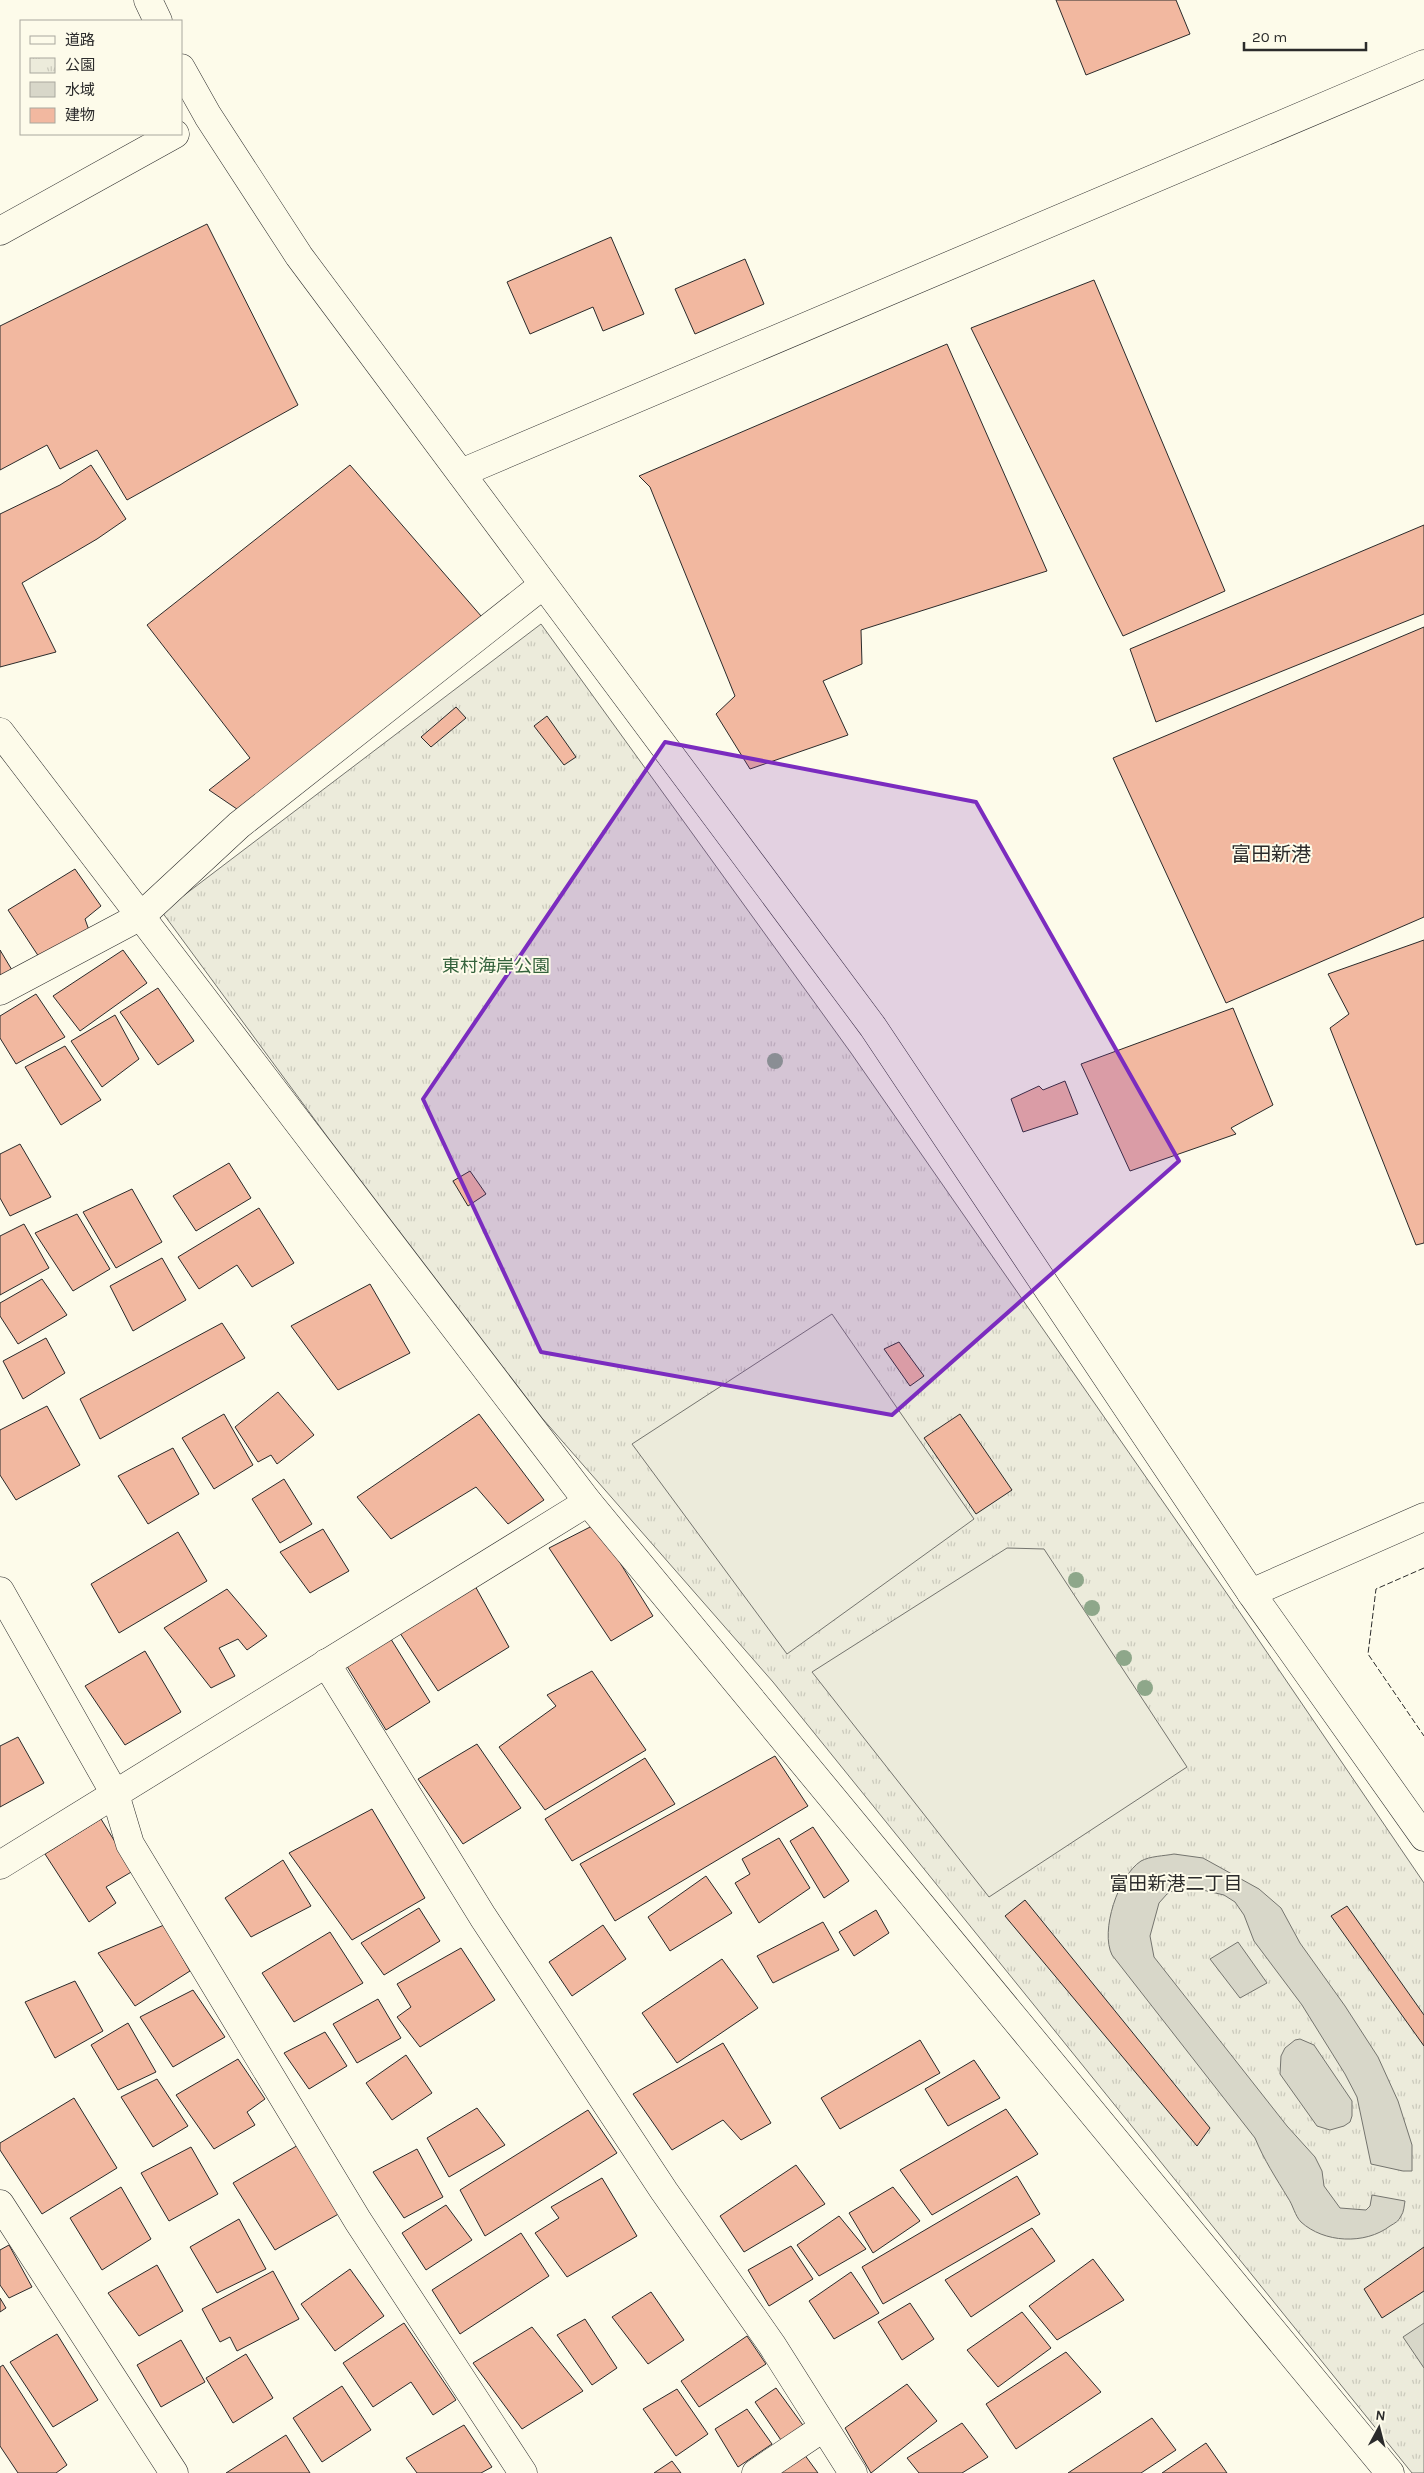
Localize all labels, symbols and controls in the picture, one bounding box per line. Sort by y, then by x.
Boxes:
legend [20,20,182,135]
scale bar [1244,20,1366,52]
text: 20 m [1252,28,1287,46]
text: 道路 [65,31,95,49]
text: 公園 [65,56,95,74]
text: 水域 [65,81,95,99]
text: 建物 [65,106,95,124]
district label: 富田新港 [1231,843,1311,866]
park label: 東村海岸公園 [442,955,550,977]
district label: 富田新港二丁目 [1109,1873,1243,1895]
north arrow [1354,2403,1404,2453]
text: N [1375,2407,1387,2425]

